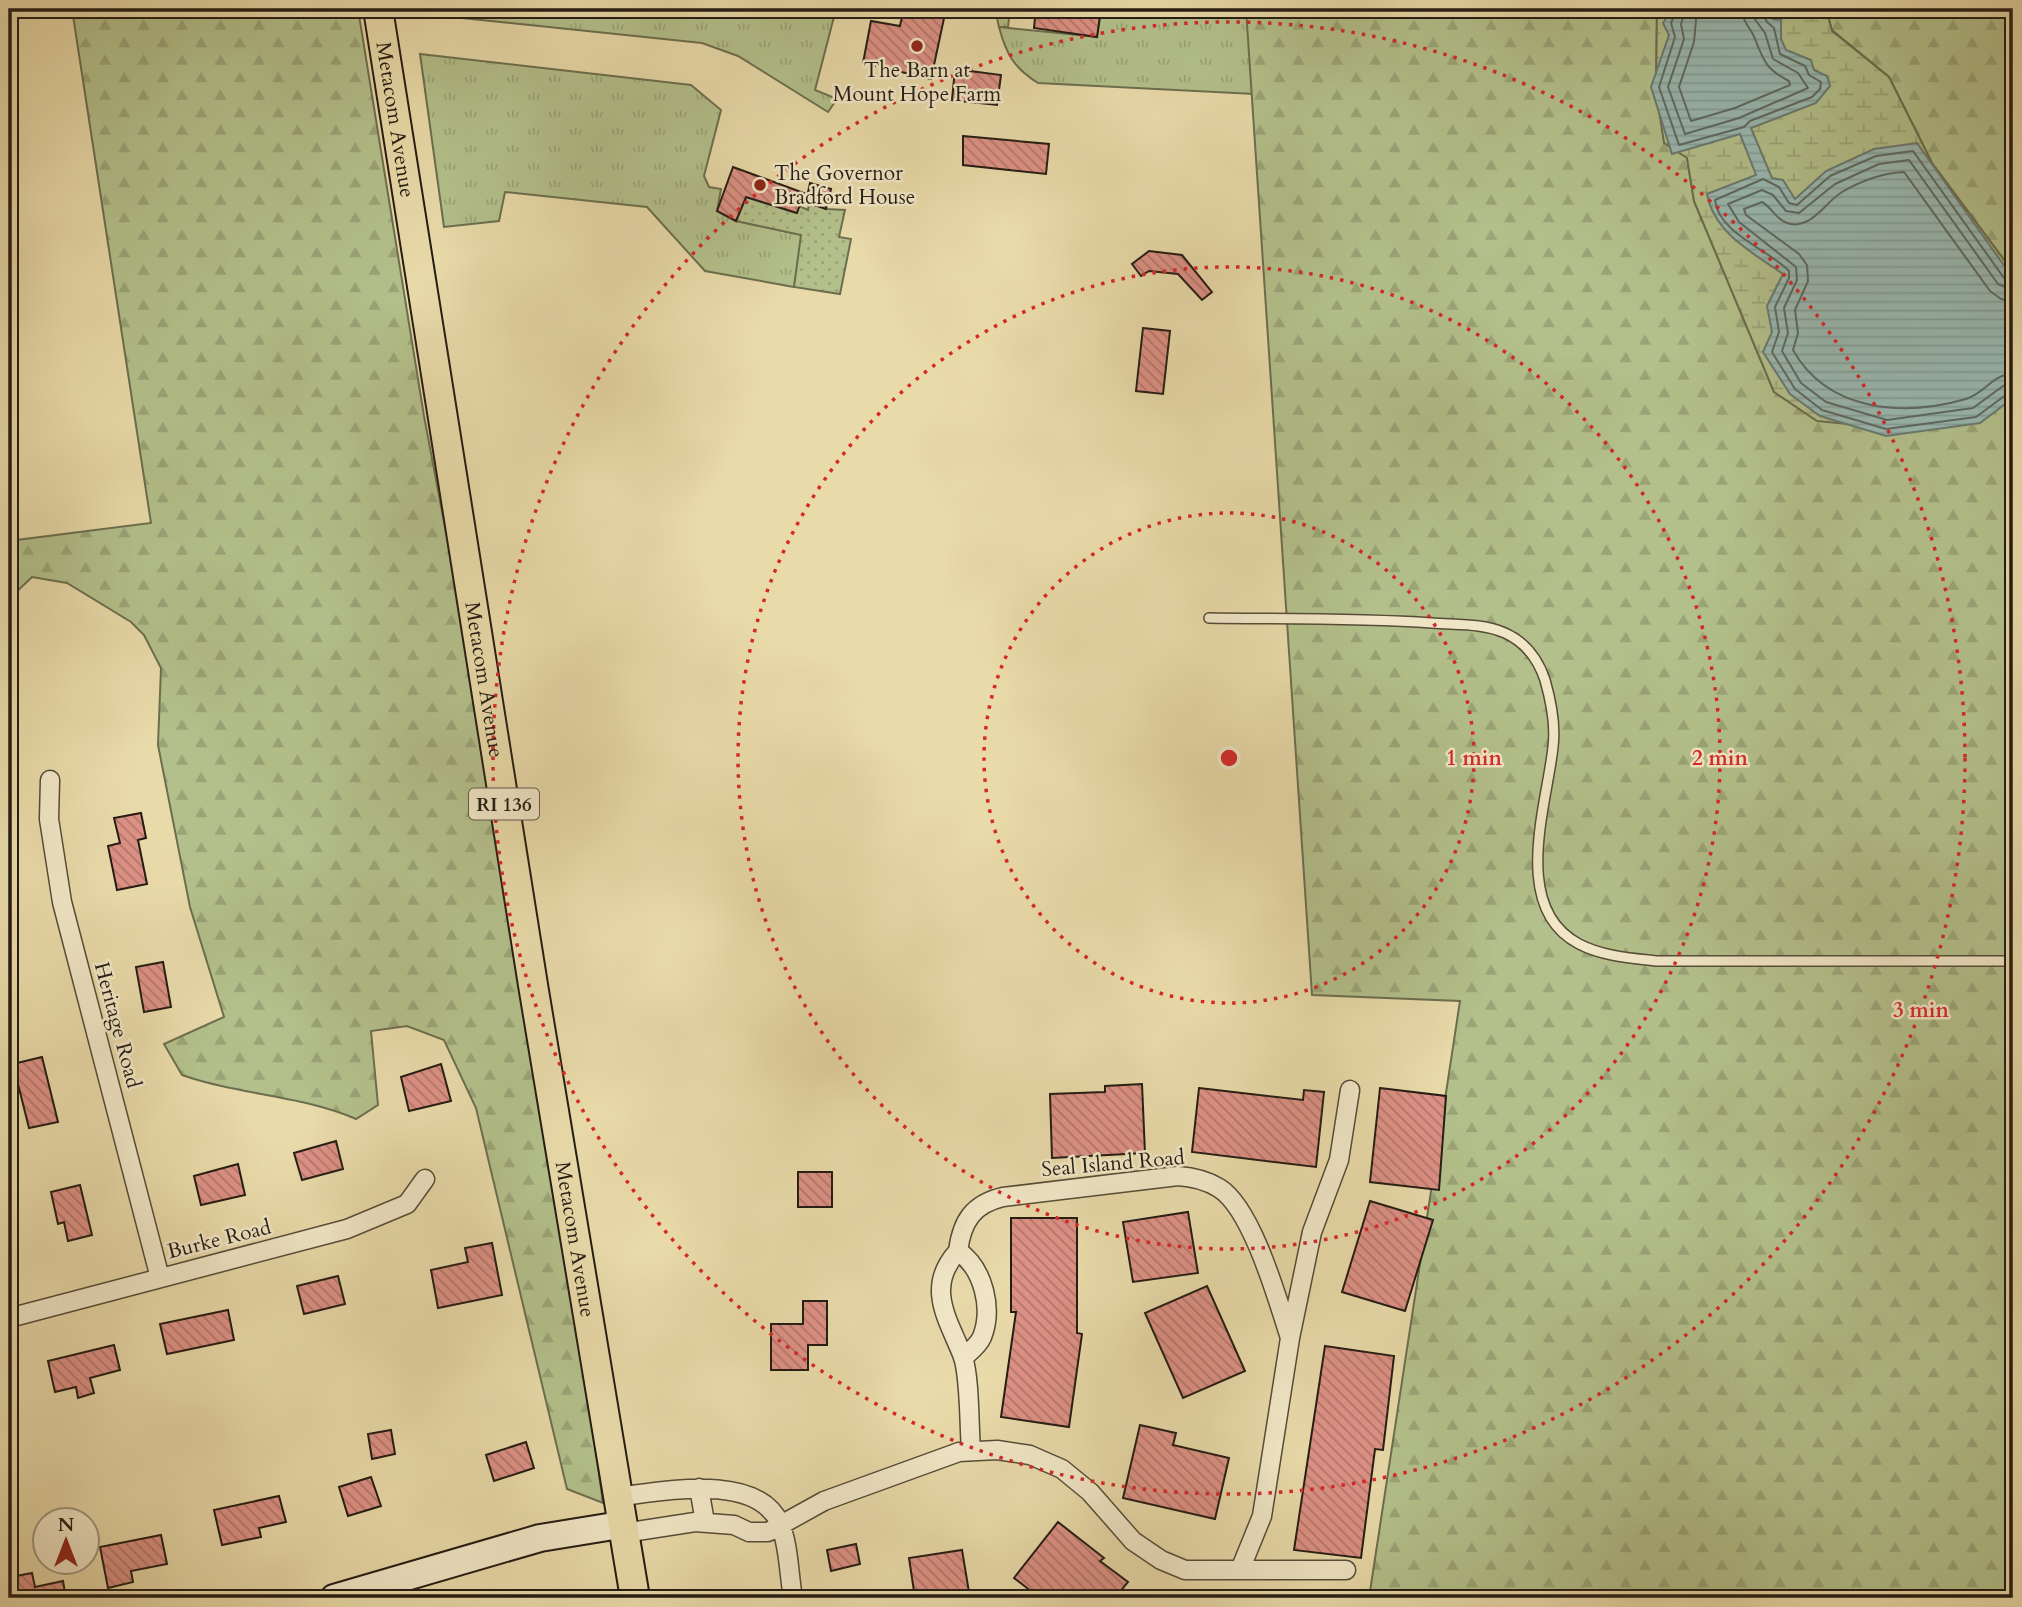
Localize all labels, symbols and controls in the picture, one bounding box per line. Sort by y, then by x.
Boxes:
marker: The Barn at Mount Hope Farm [909,38,925,54]
street label: Metacom Avenue [368,40,422,200]
place label: The Barn at Mount Hope Farm [833,56,1002,109]
place label: The Governor Bradford House [774,159,915,212]
marker: The Governor Bradford House [752,177,768,193]
street label: Metacom Avenue [457,600,511,760]
text: 1 min [1446,744,1502,773]
text: 2 min [1692,744,1748,773]
centre of rings [1217,746,1241,770]
road number: RI 136 [469,789,539,820]
street label: Heritage Road [87,959,148,1091]
text: 3 min [1893,996,1949,1025]
street label: Seal Island Road [1040,1143,1186,1184]
street label: Metacom Avenue [548,1159,602,1319]
street label: Burke Road [164,1213,274,1266]
north arrow [32,1506,102,1576]
text: N [58,1512,75,1538]

